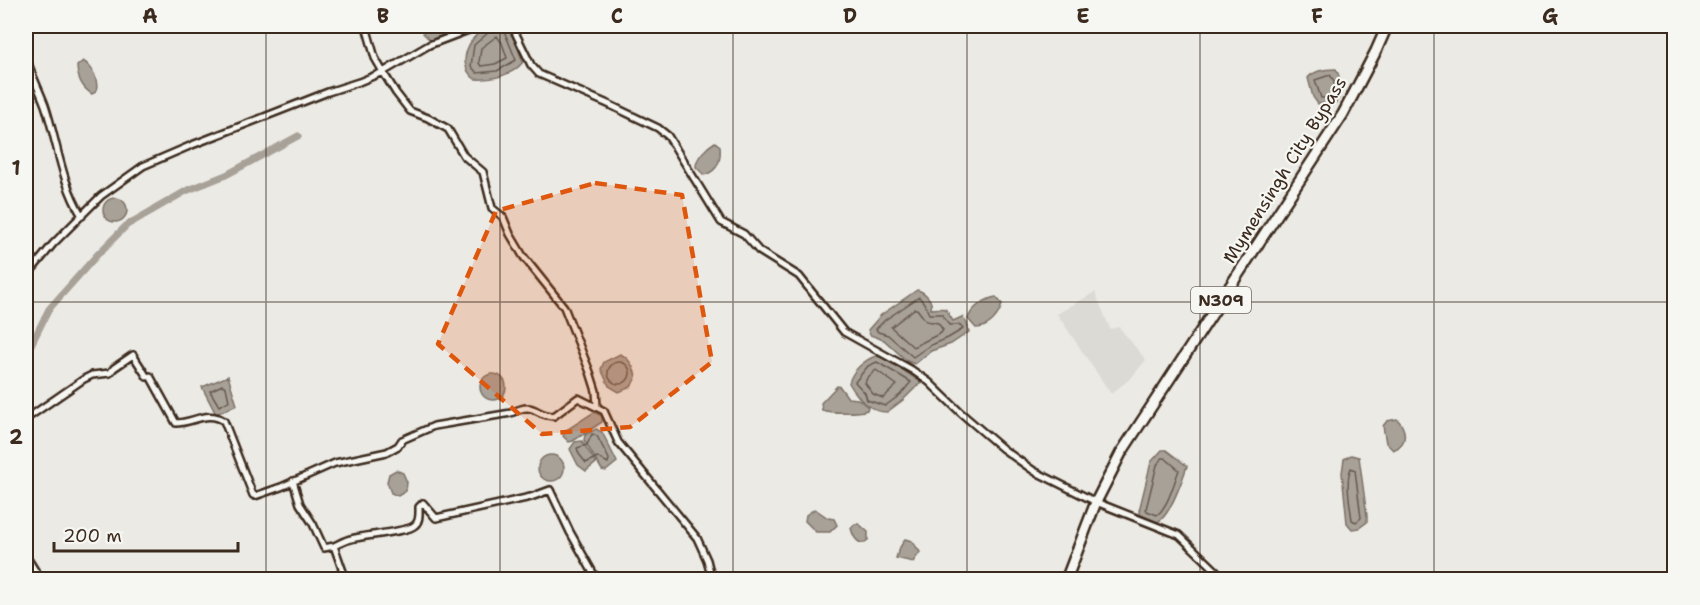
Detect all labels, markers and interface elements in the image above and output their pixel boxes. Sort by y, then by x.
text: A [142,3,158,29]
text: B [377,3,389,29]
text: C [611,3,623,29]
text: D [843,3,857,29]
text: E [1076,3,1090,29]
text: F [1311,3,1323,29]
text: G [1542,3,1558,29]
street label: Mymensingh City Bypass [1218,72,1352,268]
text: 1 [11,155,21,181]
road number: N309 [1191,287,1251,313]
text: 2 [9,424,23,450]
scale bar [54,515,238,553]
text: 200 m [63,524,122,548]

